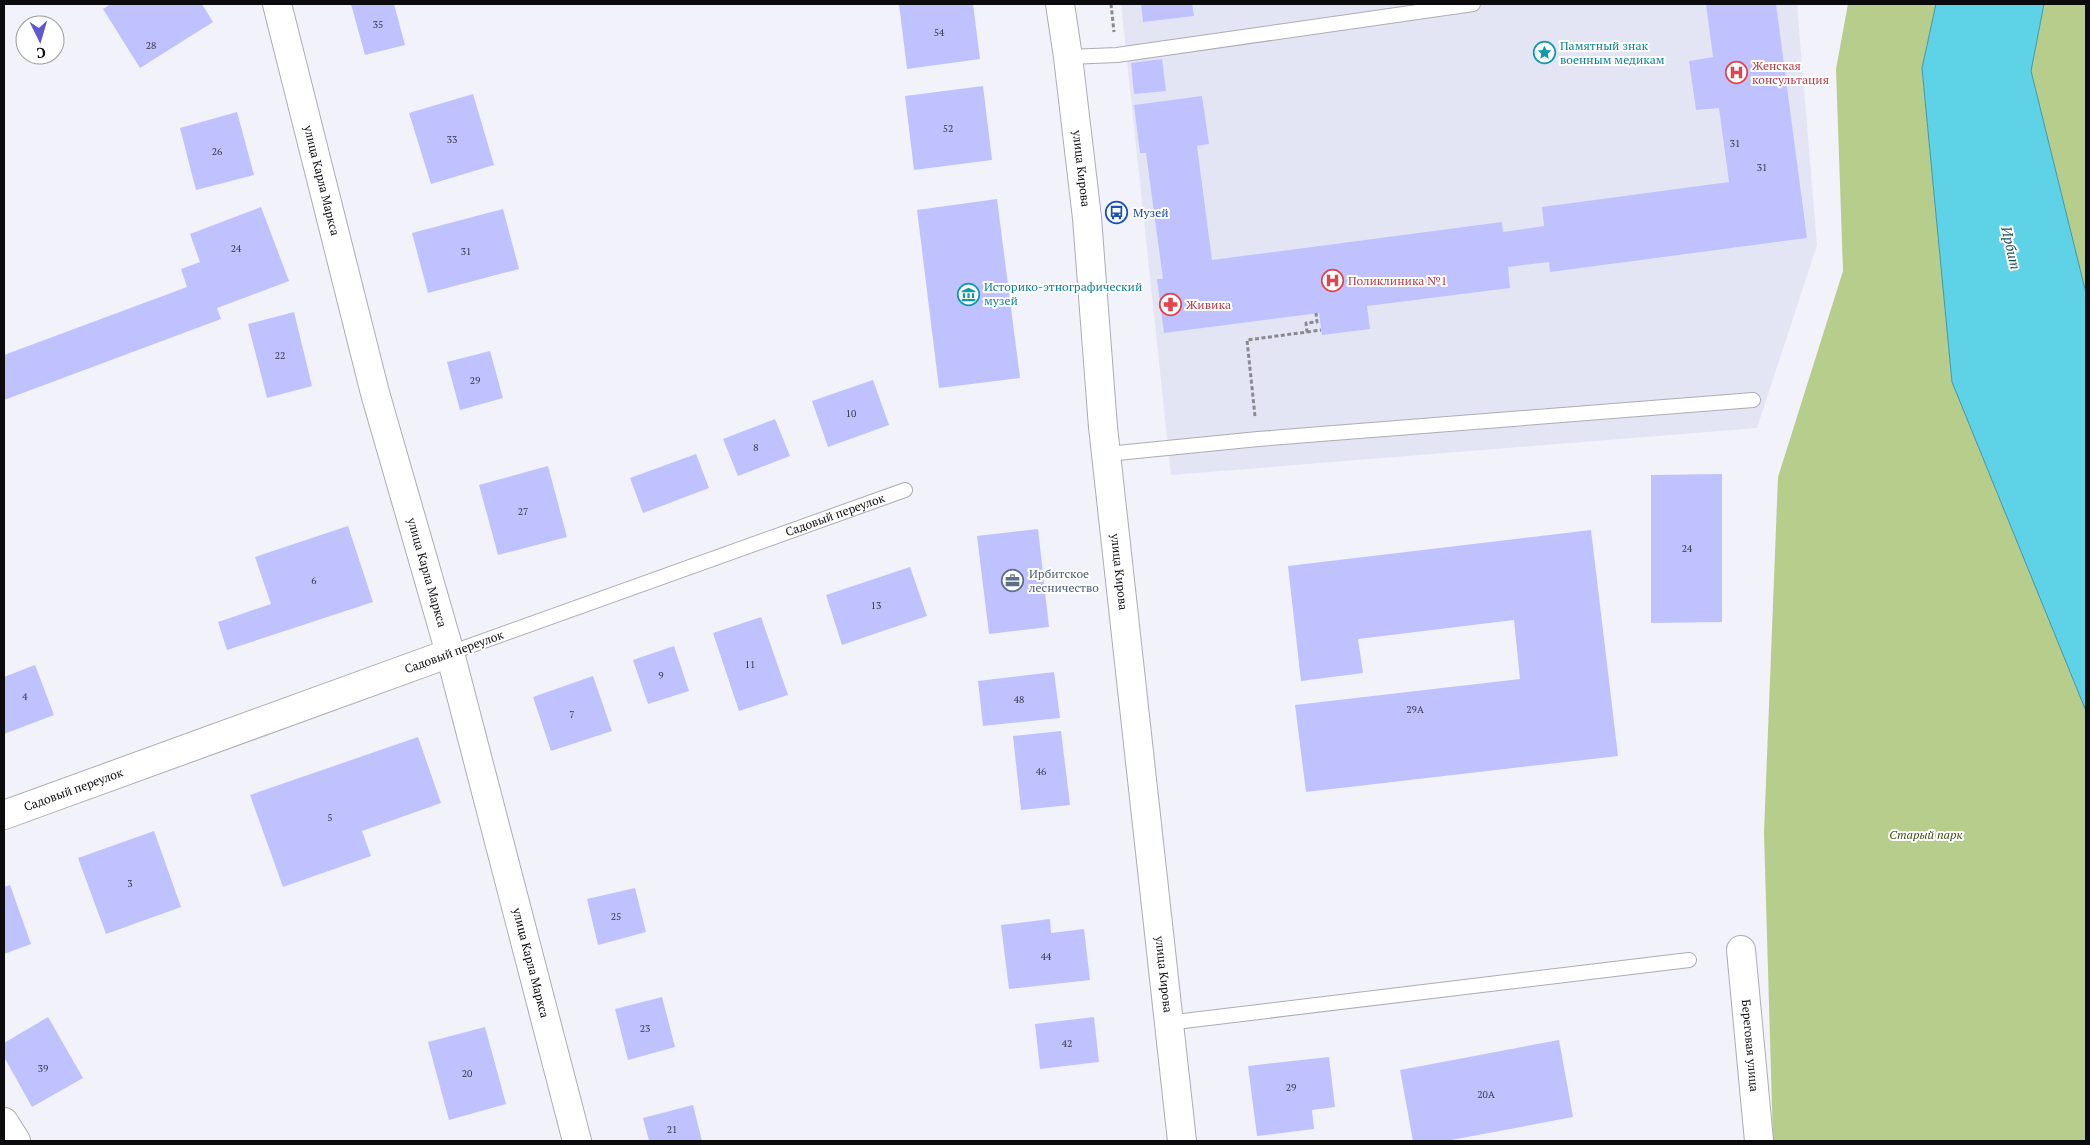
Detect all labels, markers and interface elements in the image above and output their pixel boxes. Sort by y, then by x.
north arrow [15,15,65,65]
house number: 35 [373,18,383,31]
house number: 54 [934,26,945,39]
place label: Памятный знак военным медикам [1560,38,1665,67]
house number: 28 [146,39,156,52]
place icon: Памятный знак военным медикам [1532,41,1556,65]
text: С [36,44,47,63]
place label: Женская консультация [1752,58,1829,87]
hospital icon: Женская консультация [1724,61,1748,85]
house number: 52 [943,122,953,135]
street label: улица Карла Маркса [301,123,343,237]
street label: улица Кирова [1070,128,1094,208]
house number: 33 [447,133,457,146]
house number: 31 [1730,137,1740,150]
house number: 26 [212,145,223,158]
house number: 31 [1757,161,1767,174]
bus stop icon: Музей [1105,201,1129,225]
place label: Музей [1133,205,1169,220]
water label: Ирбит [1997,223,2026,271]
house number: 24 [231,242,242,255]
house number: 31 [461,245,471,258]
hospital icon: Поликлиника №1 [1320,269,1344,293]
place label: Поликлиника №1 [1348,273,1447,288]
place label: Историко-этнографический музей [984,279,1142,308]
museum icon: Историко-этнографический музей [956,282,980,306]
pharmacy icon: Живика [1158,293,1182,317]
place label: Живика [1186,297,1231,312]
house number: 22 [275,349,285,362]
house number: 29 [470,374,480,387]
house number: 10 [846,407,856,420]
house number: 8 [753,441,759,454]
street label: Садовый переулок [783,490,887,539]
house number: 27 [518,505,528,518]
street label: улица Карла Маркса [404,515,450,629]
street label: улица Кирова [1108,532,1131,611]
house number: 24 [1682,542,1693,555]
place label: Ирбитское лесничество [1029,566,1099,595]
office icon: Ирбитское лесничество [1001,569,1025,593]
house number: 6 [311,574,317,587]
house number: 13 [871,599,881,612]
street label: Садовый переулок [402,626,506,676]
house number: 11 [745,658,755,671]
house number: 9 [658,669,664,682]
house number: 4 [22,690,28,703]
house number: 48 [1014,693,1024,706]
house number: 29А [1406,703,1424,716]
house number: 7 [569,708,575,721]
street label: Садовый переулок [22,764,125,814]
house number: 46 [1036,765,1047,778]
house number: 5 [327,811,333,824]
park label: Старый парк [1889,827,1963,842]
house number: 3 [127,877,133,890]
street label: улица Карла Маркса [509,905,553,1019]
house number: 25 [611,910,621,923]
street label: улица Кирова [1152,934,1176,1013]
house number: 44 [1041,950,1052,963]
street label: Береговая улица [1739,999,1762,1092]
house number: 23 [640,1022,650,1035]
house number: 42 [1062,1037,1072,1050]
house number: 39 [38,1062,48,1075]
house number: 20 [462,1067,472,1080]
house number: 29 [1286,1081,1296,1094]
house number: 20А [1477,1088,1495,1101]
house number: 21 [667,1123,677,1136]

